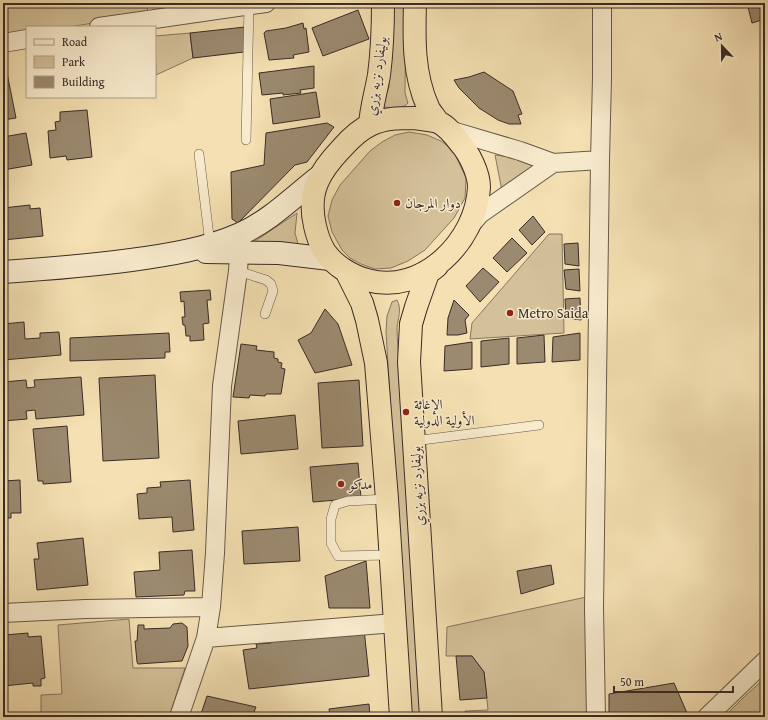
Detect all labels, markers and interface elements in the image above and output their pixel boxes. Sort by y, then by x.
legend [26,26,156,98]
north arrow [702,26,742,66]
text: N [712,28,725,46]
text: Road [62,33,88,50]
street label: بوليفارد نزيه بزري [361,35,394,117]
text: Park [62,53,86,70]
text: Building [62,73,105,90]
place label: دوار المرجان [405,193,461,213]
marker: دوار المرجان [392,198,402,208]
place label: Metro Saida [518,303,589,323]
marker: Metro Saida [505,308,515,318]
place label: الإغاثة الأولية الدولية [414,394,475,430]
marker: الإغاثة الأولية الدولية [401,407,411,417]
street label: بوليفارد نزيه بزري [405,445,431,527]
place label: مدكو [347,474,372,494]
marker: مدكو [336,479,346,489]
scale bar [614,668,733,694]
text: 50 m [620,673,644,690]

